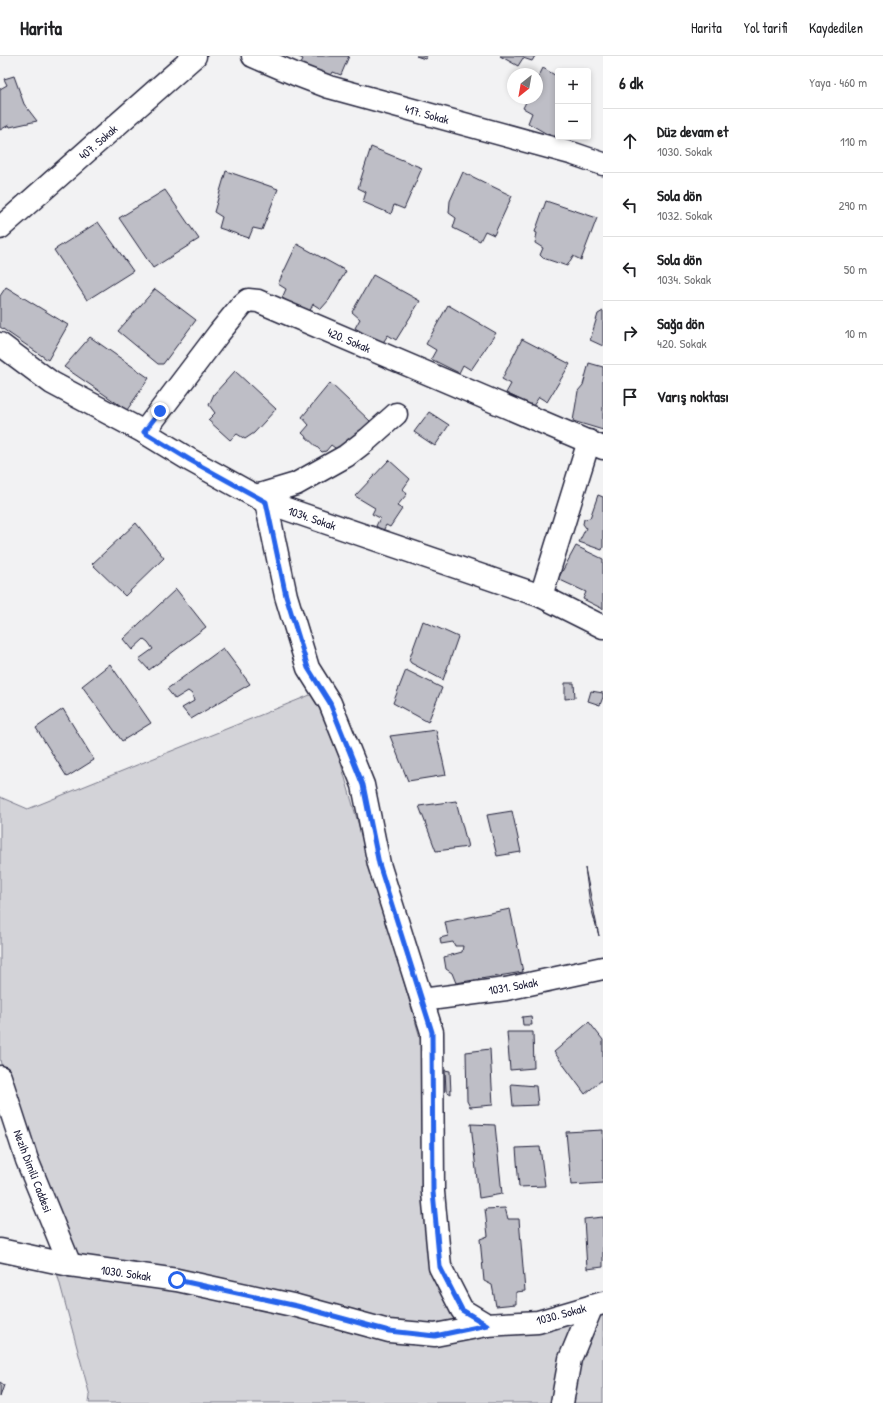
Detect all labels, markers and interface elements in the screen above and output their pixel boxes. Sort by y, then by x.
text: Harita [20,15,62,41]
text: Harita [691,18,722,37]
text: Yol tarifi [744,18,787,37]
text: Kaydedilen [809,18,863,37]
north arrow [507,68,543,104]
map controls [555,68,591,140]
button: + [555,68,591,104]
text: 6 dk [619,71,643,94]
text: Yaya · 460 m [809,73,867,91]
street label: 417. Sokak [403,100,451,128]
button: − [555,104,591,140]
street label: 407. Sokak [75,120,121,164]
text: Düz devam et [657,121,728,142]
icon: ahead [619,130,641,152]
text: 110 m [840,132,867,150]
text: 1030. Sokak [657,142,712,160]
text: Sola dön [657,185,702,206]
icon: left [619,194,641,216]
text: 290 m [838,196,867,214]
text: 1032. Sokak [657,206,712,224]
text: Sola dön [657,249,702,270]
icon: left [619,258,641,280]
text: 50 m [844,260,867,278]
text: 1034. Sokak [657,270,711,288]
text: Sağa dön [657,313,704,334]
icon: right [619,322,641,344]
street label: 420. Sokak [325,323,373,357]
text: 10 m [845,324,867,342]
text: 420. Sokak [657,334,707,352]
icon: arrive [619,386,641,408]
text: Varış noktası [657,386,729,407]
route end [151,402,169,420]
street label: 1034. Sokak [286,502,338,534]
street label: 1031. Sokak [487,973,539,999]
street label: Nezih Dimili Caddesi [9,1127,57,1215]
street label: 1030. Sokak [100,1261,152,1285]
route start [168,1271,186,1289]
street label: 1030. Sokak [534,1299,588,1329]

